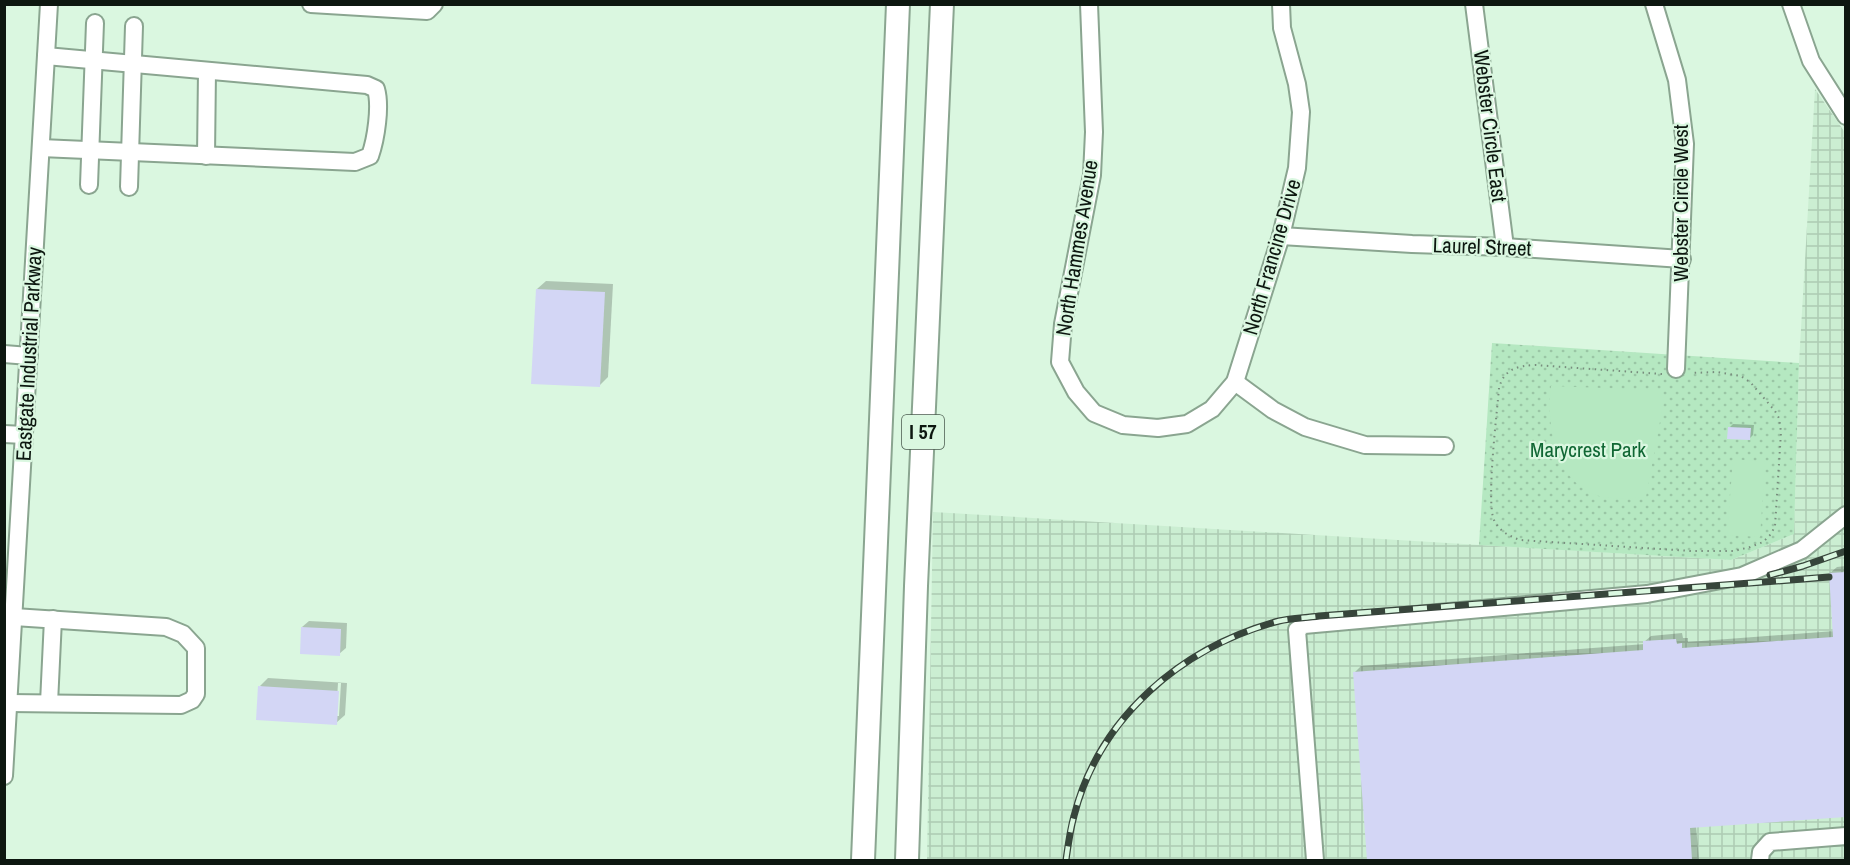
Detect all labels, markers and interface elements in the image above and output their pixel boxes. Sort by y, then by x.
street label: Webster Circle East [1467,48,1514,204]
street label: Webster Circle West [1666,124,1695,282]
street label: North Hammes Avenue [1048,158,1105,338]
street label: North Francine Drive [1235,176,1308,338]
street label: Laurel Street [1432,230,1532,263]
street label: Eastgate Industrial Parkway [8,246,49,462]
road number: I 57 [902,415,944,449]
park label: Marycrest Park [1530,435,1646,464]

